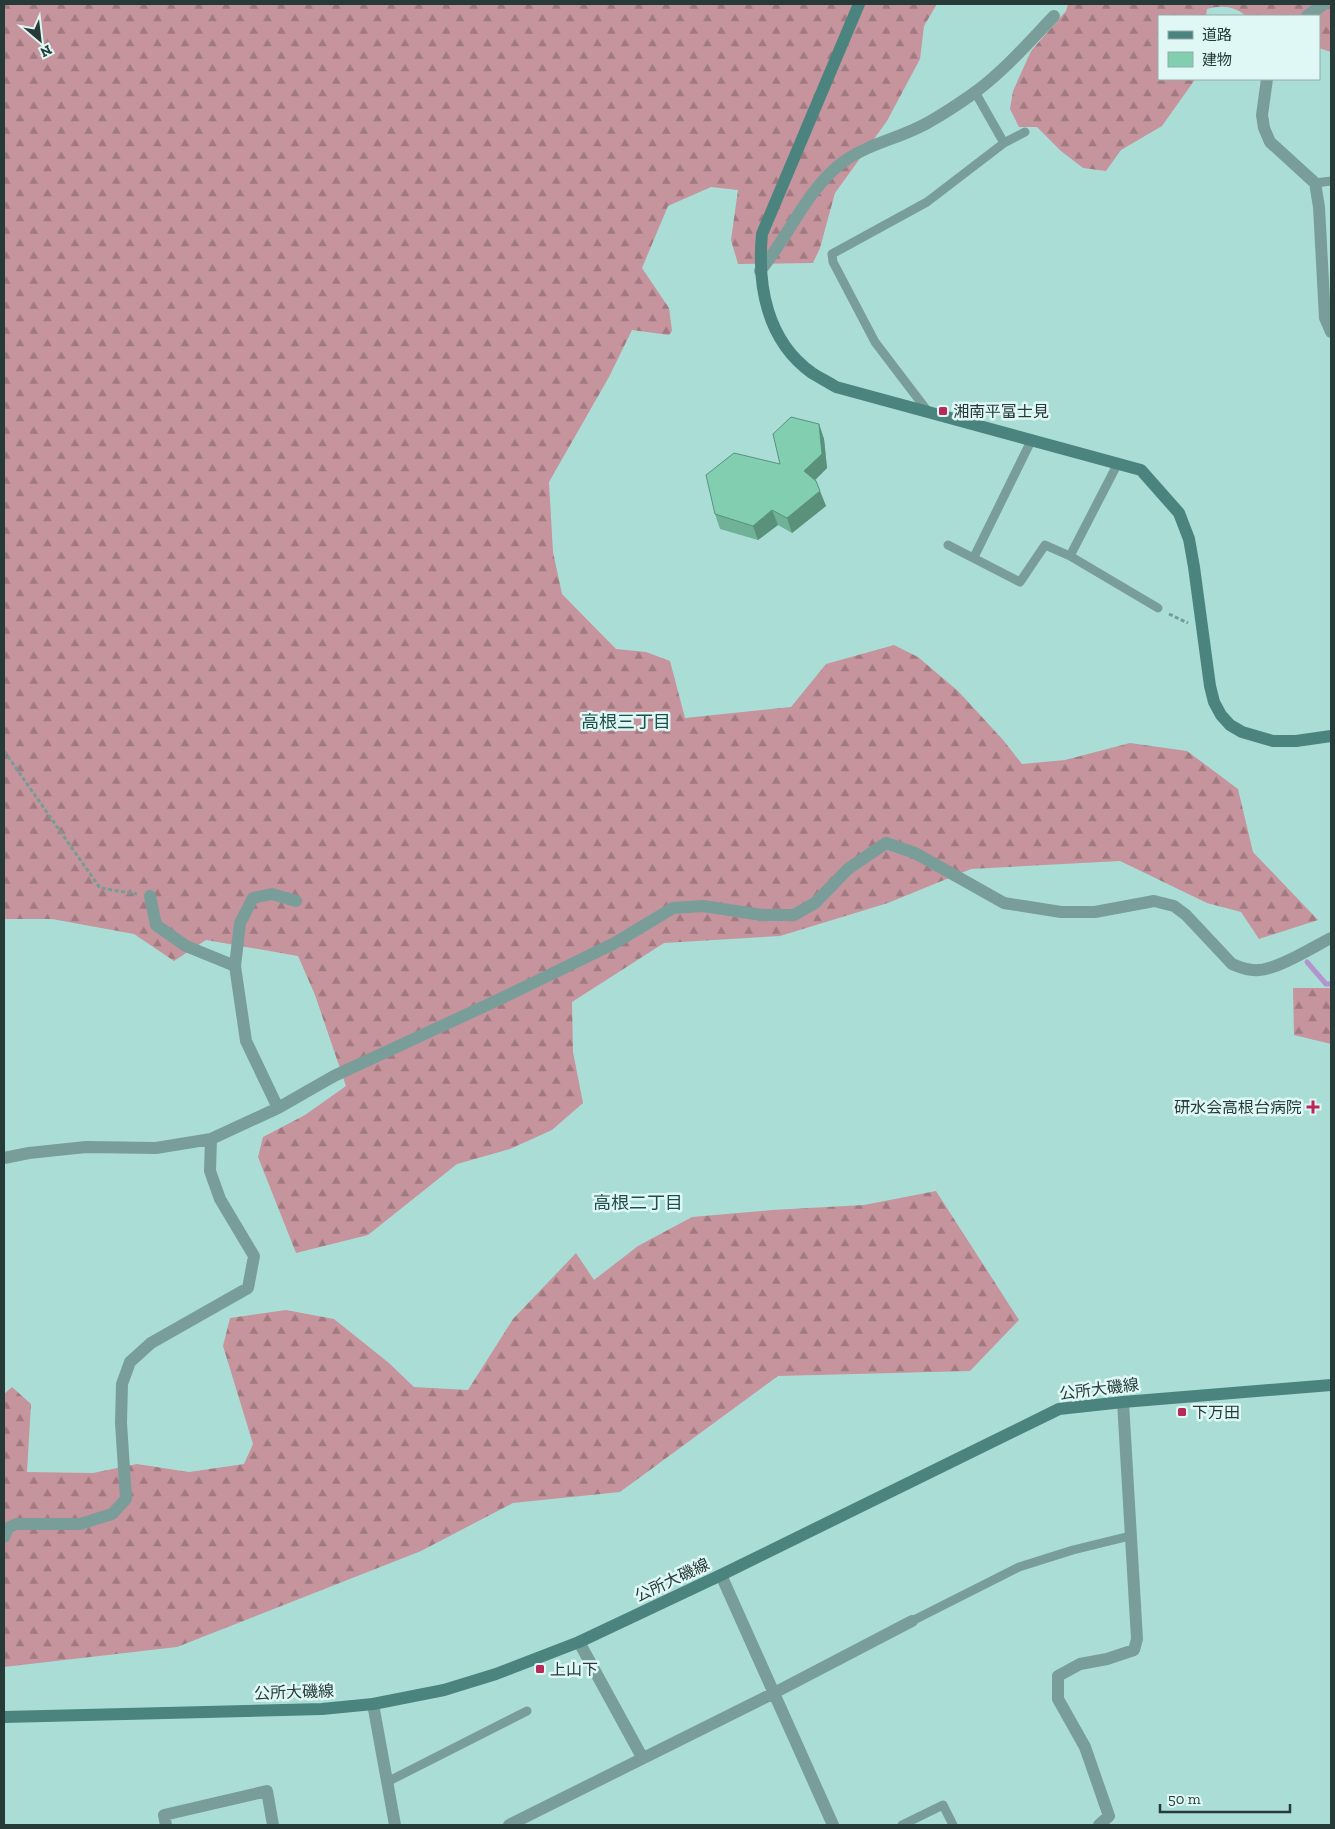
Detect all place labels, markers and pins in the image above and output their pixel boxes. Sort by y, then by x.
place label: 湘南平富士見 [953,402,1049,421]
marker: 湘南平富士見 [937,405,949,417]
place label: 研水会高根台病院 [1174,1098,1302,1117]
marker: 研水会高根台病院 [1306,1100,1320,1114]
place label: 下万田 [1192,1403,1240,1422]
marker: 下万田 [1176,1406,1188,1418]
place label: 上山下 [550,1660,598,1679]
marker: 上山下 [534,1663,546,1675]

